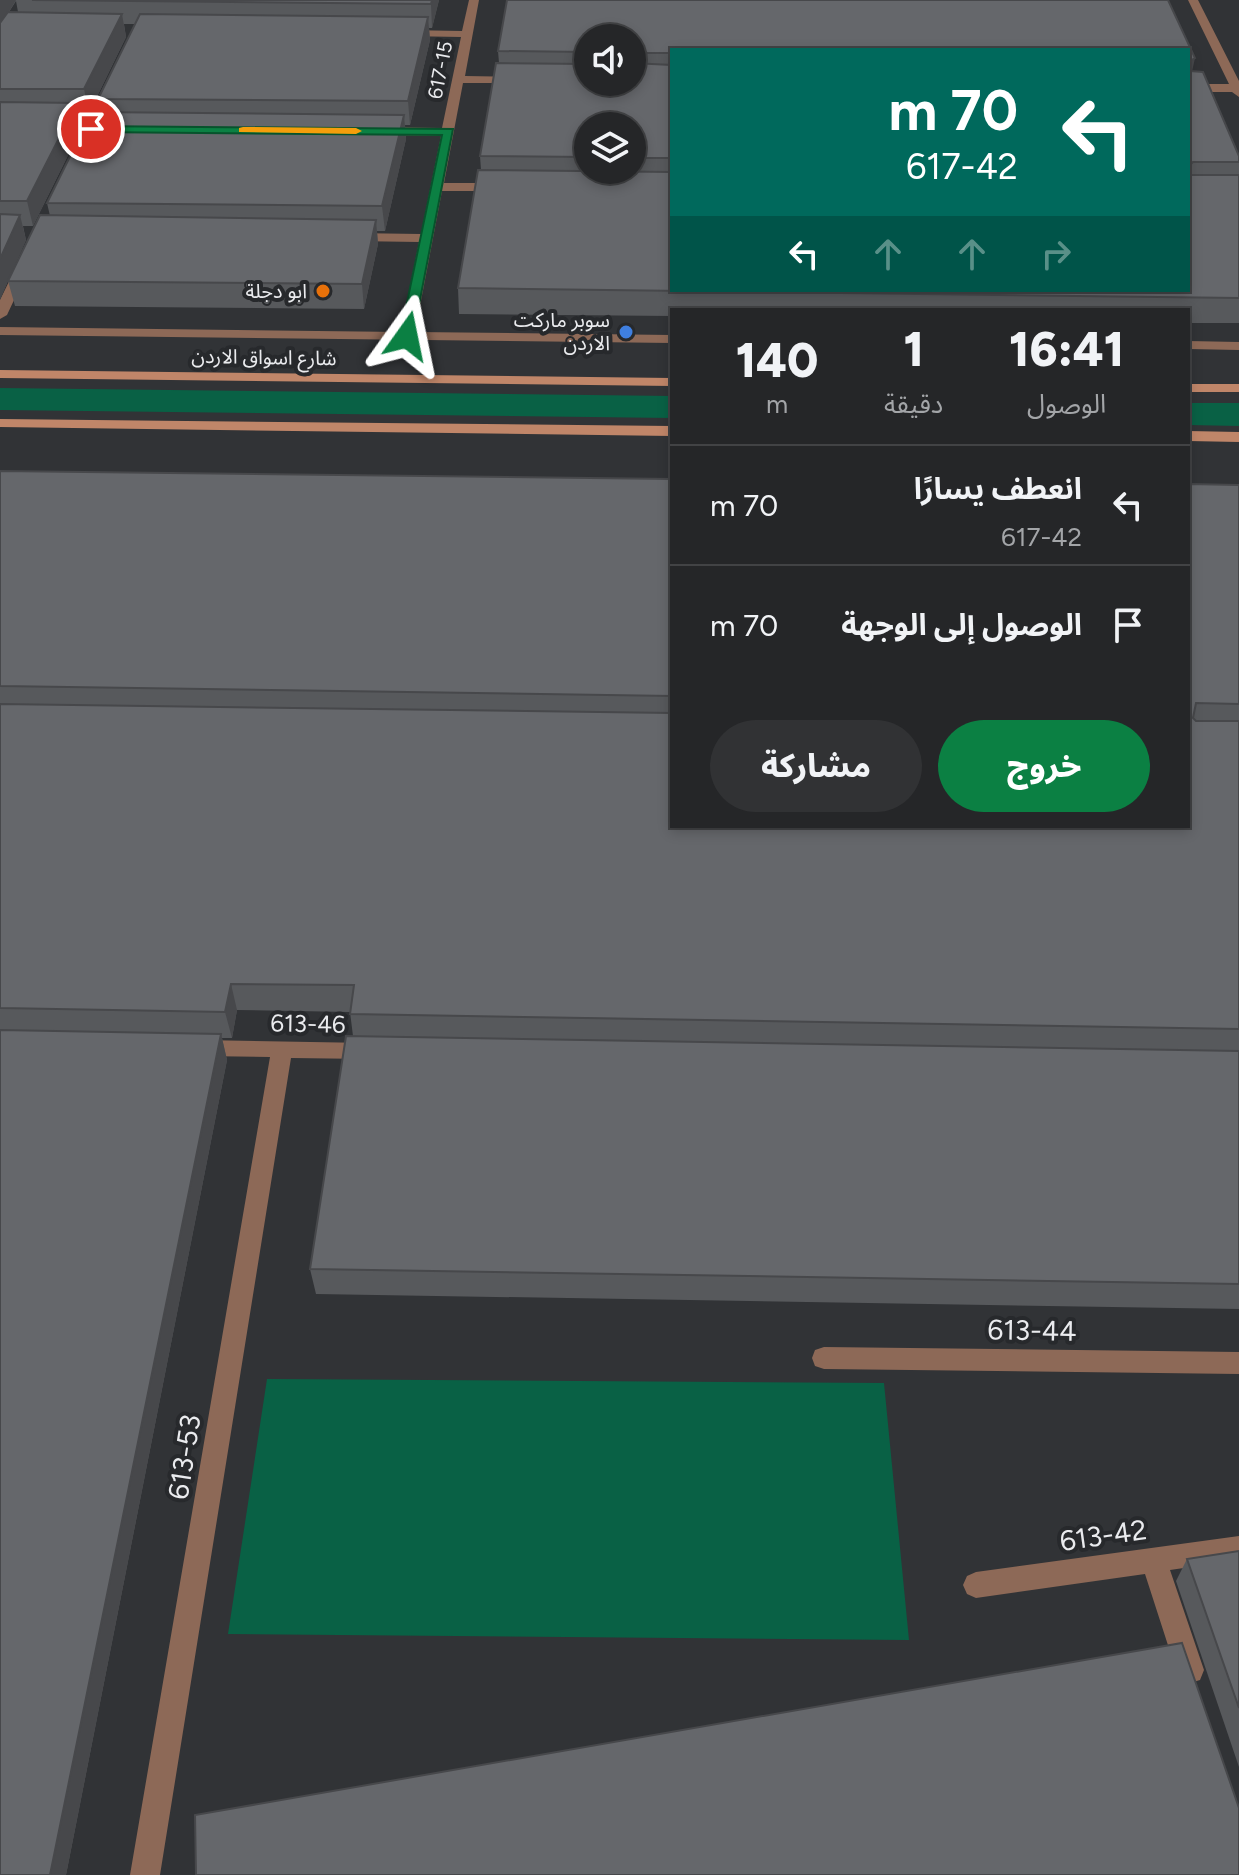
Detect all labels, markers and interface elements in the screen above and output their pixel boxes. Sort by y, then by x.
map controls [574,24,646,184]
button: sound [574,24,646,96]
street label: 617-15 [423,39,457,101]
text: 70 m [888,77,1018,144]
icon: left [1046,80,1150,184]
pin [57,95,125,163]
icon: arrive [69,107,113,151]
button: layers [574,112,646,184]
text: 617-42 [906,145,1018,188]
icon: left [782,232,826,276]
icon: ahead [866,232,910,276]
icon: ahead [950,232,994,276]
icon: right [1034,232,1078,276]
place label: ابو دجلة [245,279,307,303]
marker: ابو دجلة [314,282,332,300]
position arrow [365,294,449,378]
place label: سوبر ماركت الاردن [514,308,610,355]
text: 1 [903,320,924,378]
text: 16:41 [1009,320,1124,378]
marker: سوبر ماركت الاردن [617,323,635,341]
text: 140 [736,331,818,389]
street label: شارع اسواق الاردن [191,344,337,373]
text: m [766,388,788,420]
text: دقيقة [884,388,943,420]
text: الوصول [1027,388,1106,420]
text: انعطف يسارًا [914,470,1082,507]
icon: left [1106,483,1150,527]
text: 70 m [710,487,778,524]
text: 617-42 [1001,521,1082,553]
icon: arrive [1106,603,1150,647]
text: الوصول إلى الوجهة [841,606,1082,643]
text: 70 m [710,607,778,644]
button: مشاركة [710,720,922,812]
button: خروج [938,720,1150,812]
street label: 613-46 [270,1008,346,1039]
street label: 613-44 [987,1312,1077,1348]
street label: 613-53 [161,1412,207,1502]
street label: 613-42 [1057,1512,1149,1558]

